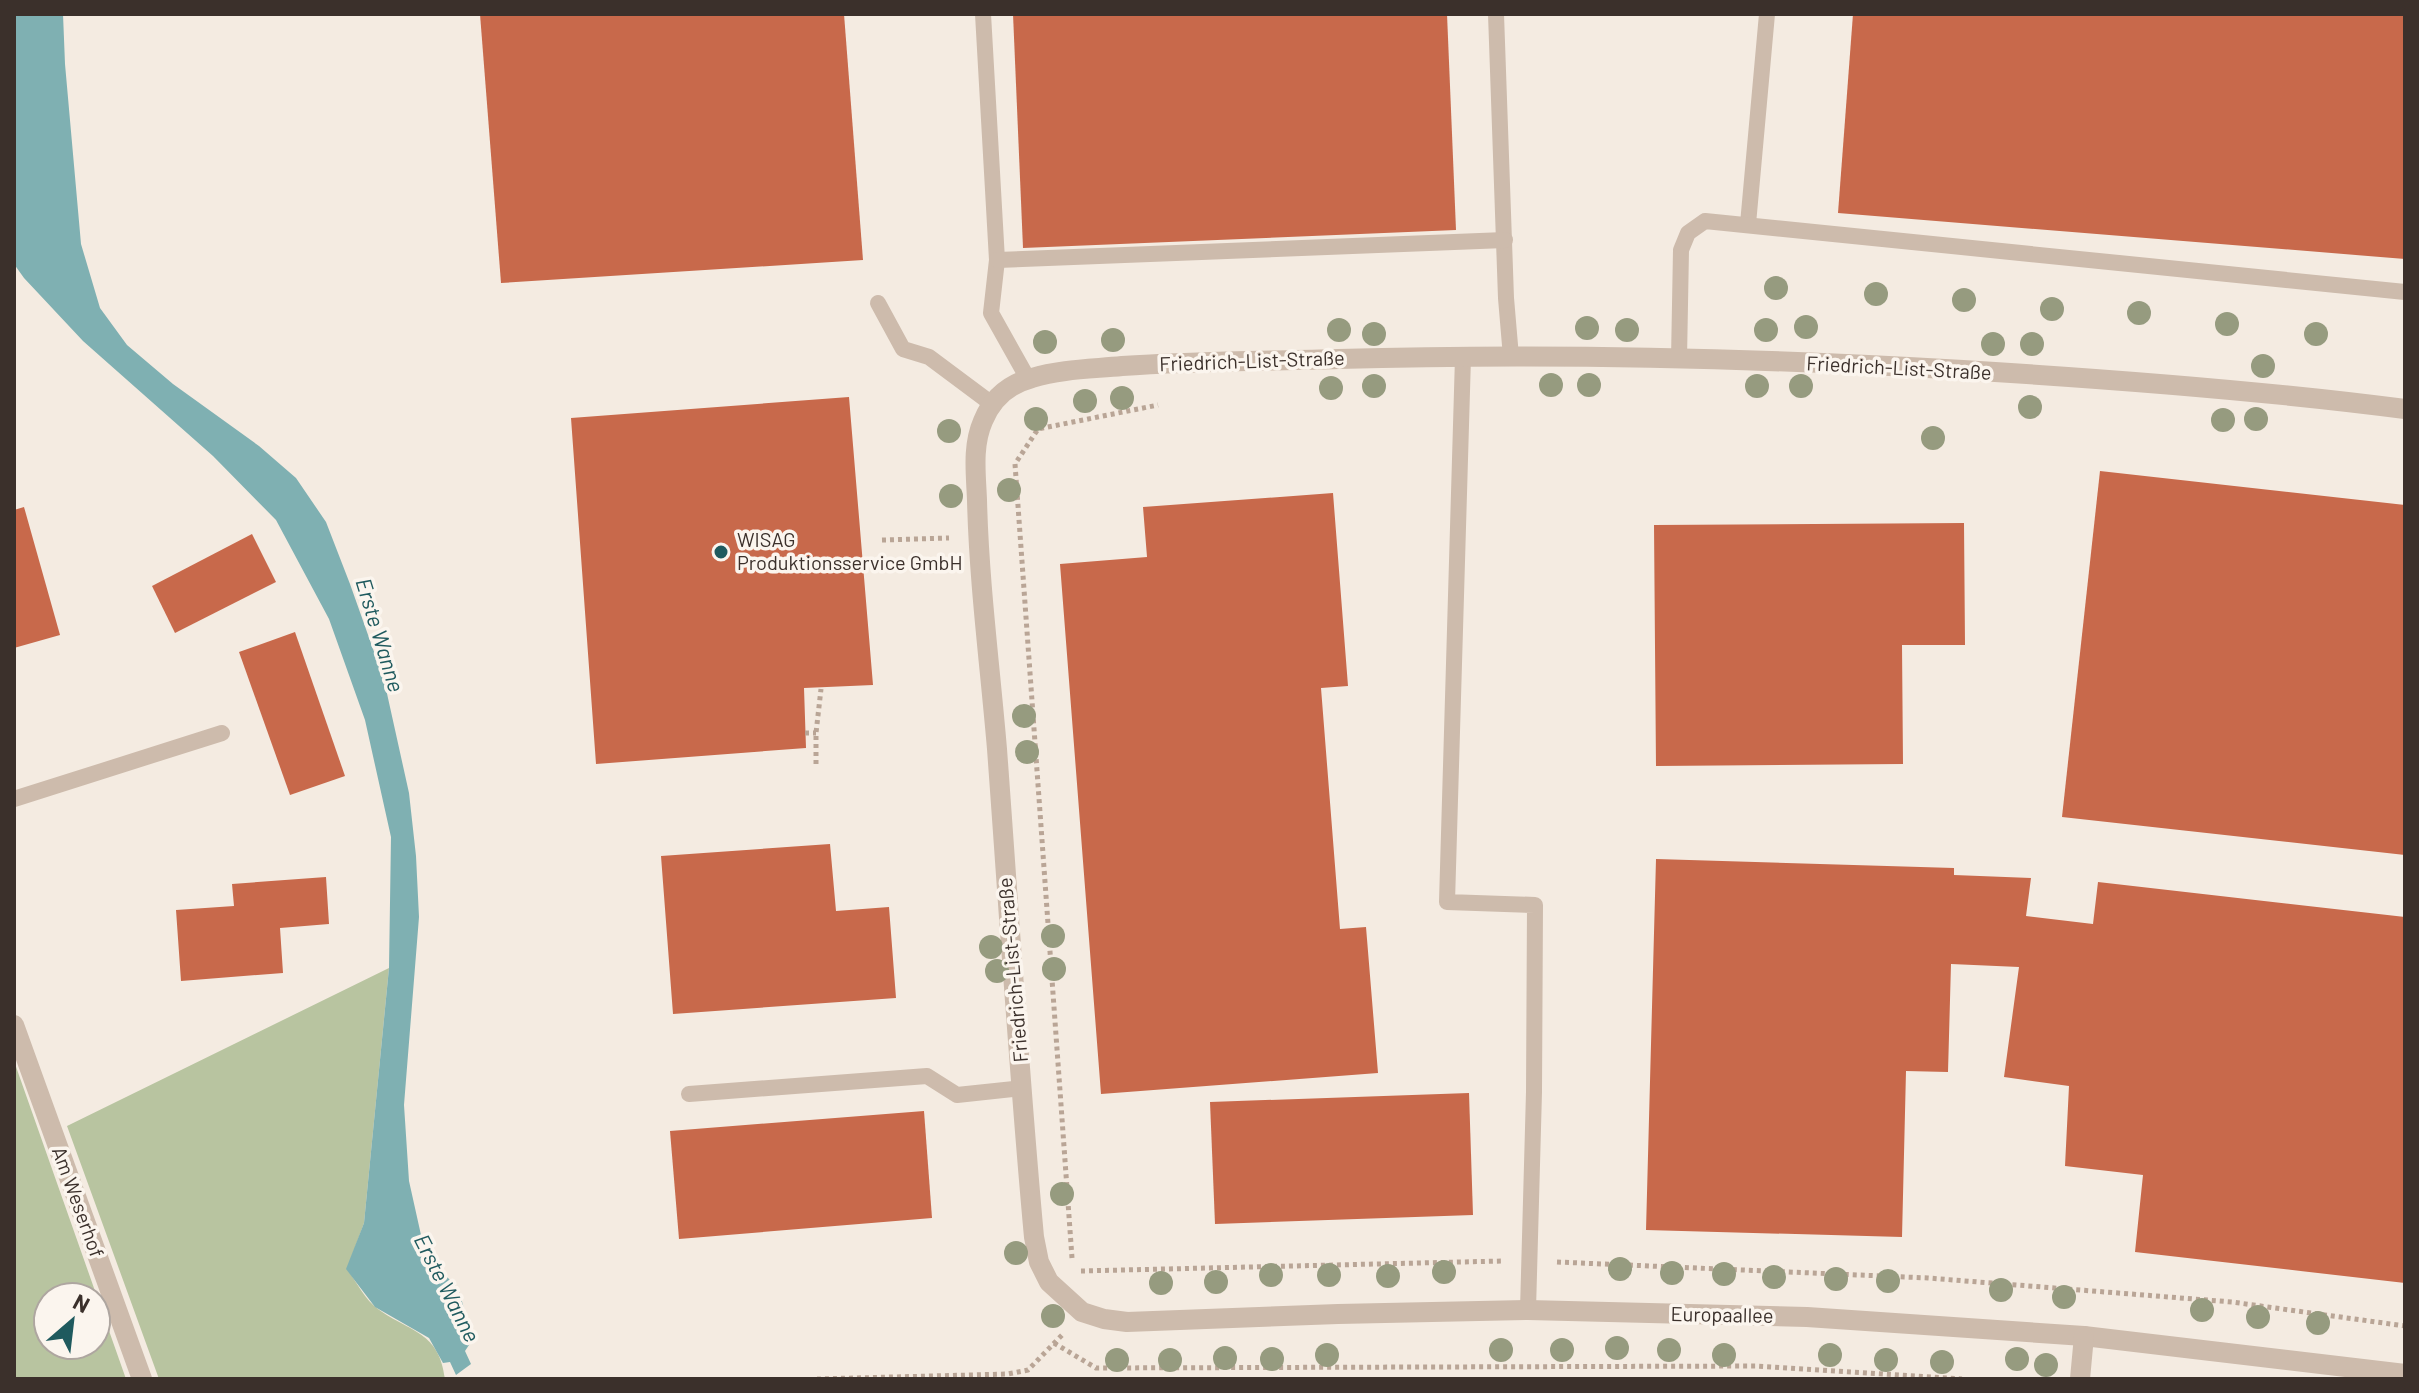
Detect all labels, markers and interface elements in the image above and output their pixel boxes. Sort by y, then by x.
street label: Friedrich-List-Straße [1159,345,1345,375]
street label: Friedrich-List-Straße [1806,350,1992,384]
place label: WISAG Produktionsservice GmbH [737,527,962,574]
marker: WISAG Produktionsservice GmbH [712,543,730,561]
water label: Erste Wanne [351,575,411,695]
street label: Friedrich-List-Straße [992,877,1032,1064]
street label: Am Weserhof [48,1143,110,1260]
water label: Erste Wanne [410,1229,486,1346]
north arrow [32,1281,112,1361]
text: N [69,1288,94,1317]
street label: Europaallee [1670,1301,1774,1327]

